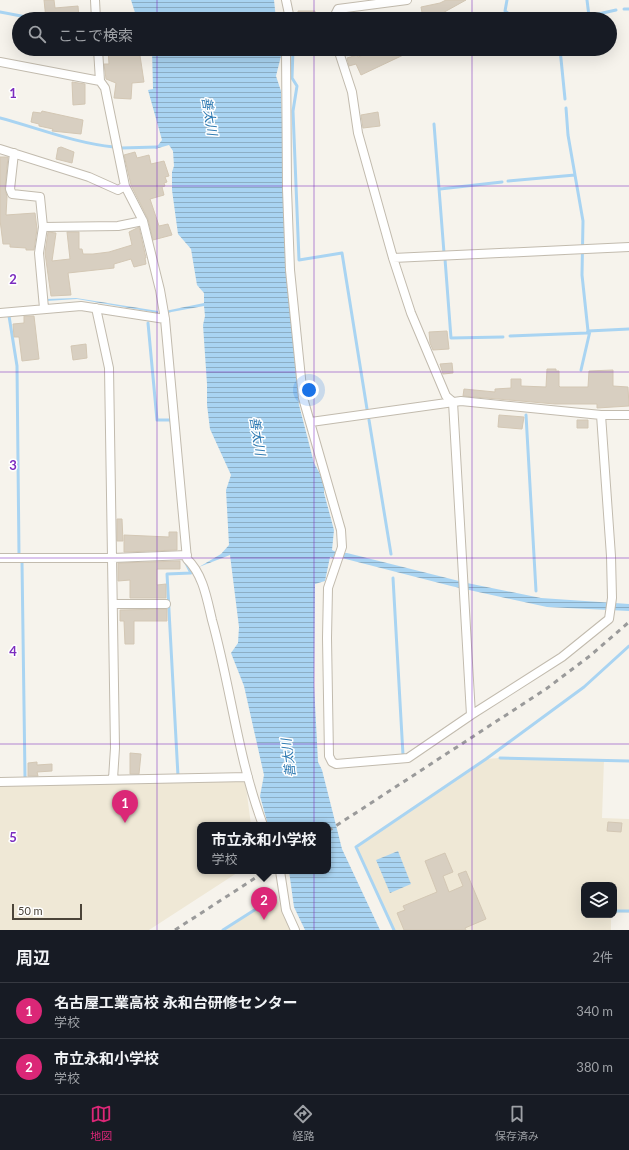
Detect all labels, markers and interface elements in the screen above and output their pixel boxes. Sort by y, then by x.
search box [12,12,617,56]
icon: search [26,23,48,45]
text: ここで検索 [58,26,133,44]
text: 1 [9,85,17,101]
water label: 善太川 [199,95,221,138]
text: 2 [9,271,17,287]
your location [299,380,319,400]
water label: 善太川 [247,415,269,458]
text: 3 [9,457,17,473]
text: 4 [9,643,17,659]
water label: 善太川 [277,736,298,778]
pin: 1 [112,790,138,823]
popup [197,822,331,874]
text: 5 [9,829,17,845]
text: 市立永和小学校 [211,830,317,848]
text: 学校 [211,851,238,867]
map controls [581,882,617,918]
button: layers [581,882,617,918]
pin: 2 [251,887,277,920]
scale bar [12,902,82,921]
text: 50 m [18,904,43,917]
text: 周辺 [16,947,50,968]
text: 2件 [592,949,613,965]
text: 名古屋工業高校 永和台研修センター [54,993,298,1011]
text: 1 [25,1003,33,1019]
text: 340 m [576,1003,613,1019]
text: 学校 [54,1014,80,1030]
text: 市立永和小学校 [54,1049,159,1067]
text: 2 [25,1059,33,1075]
text: 380 m [576,1059,613,1075]
text: 学校 [54,1070,80,1086]
tab: 地図 [90,1103,112,1143]
tab: 経路 [292,1103,314,1143]
tab: 保存済み [495,1103,539,1143]

